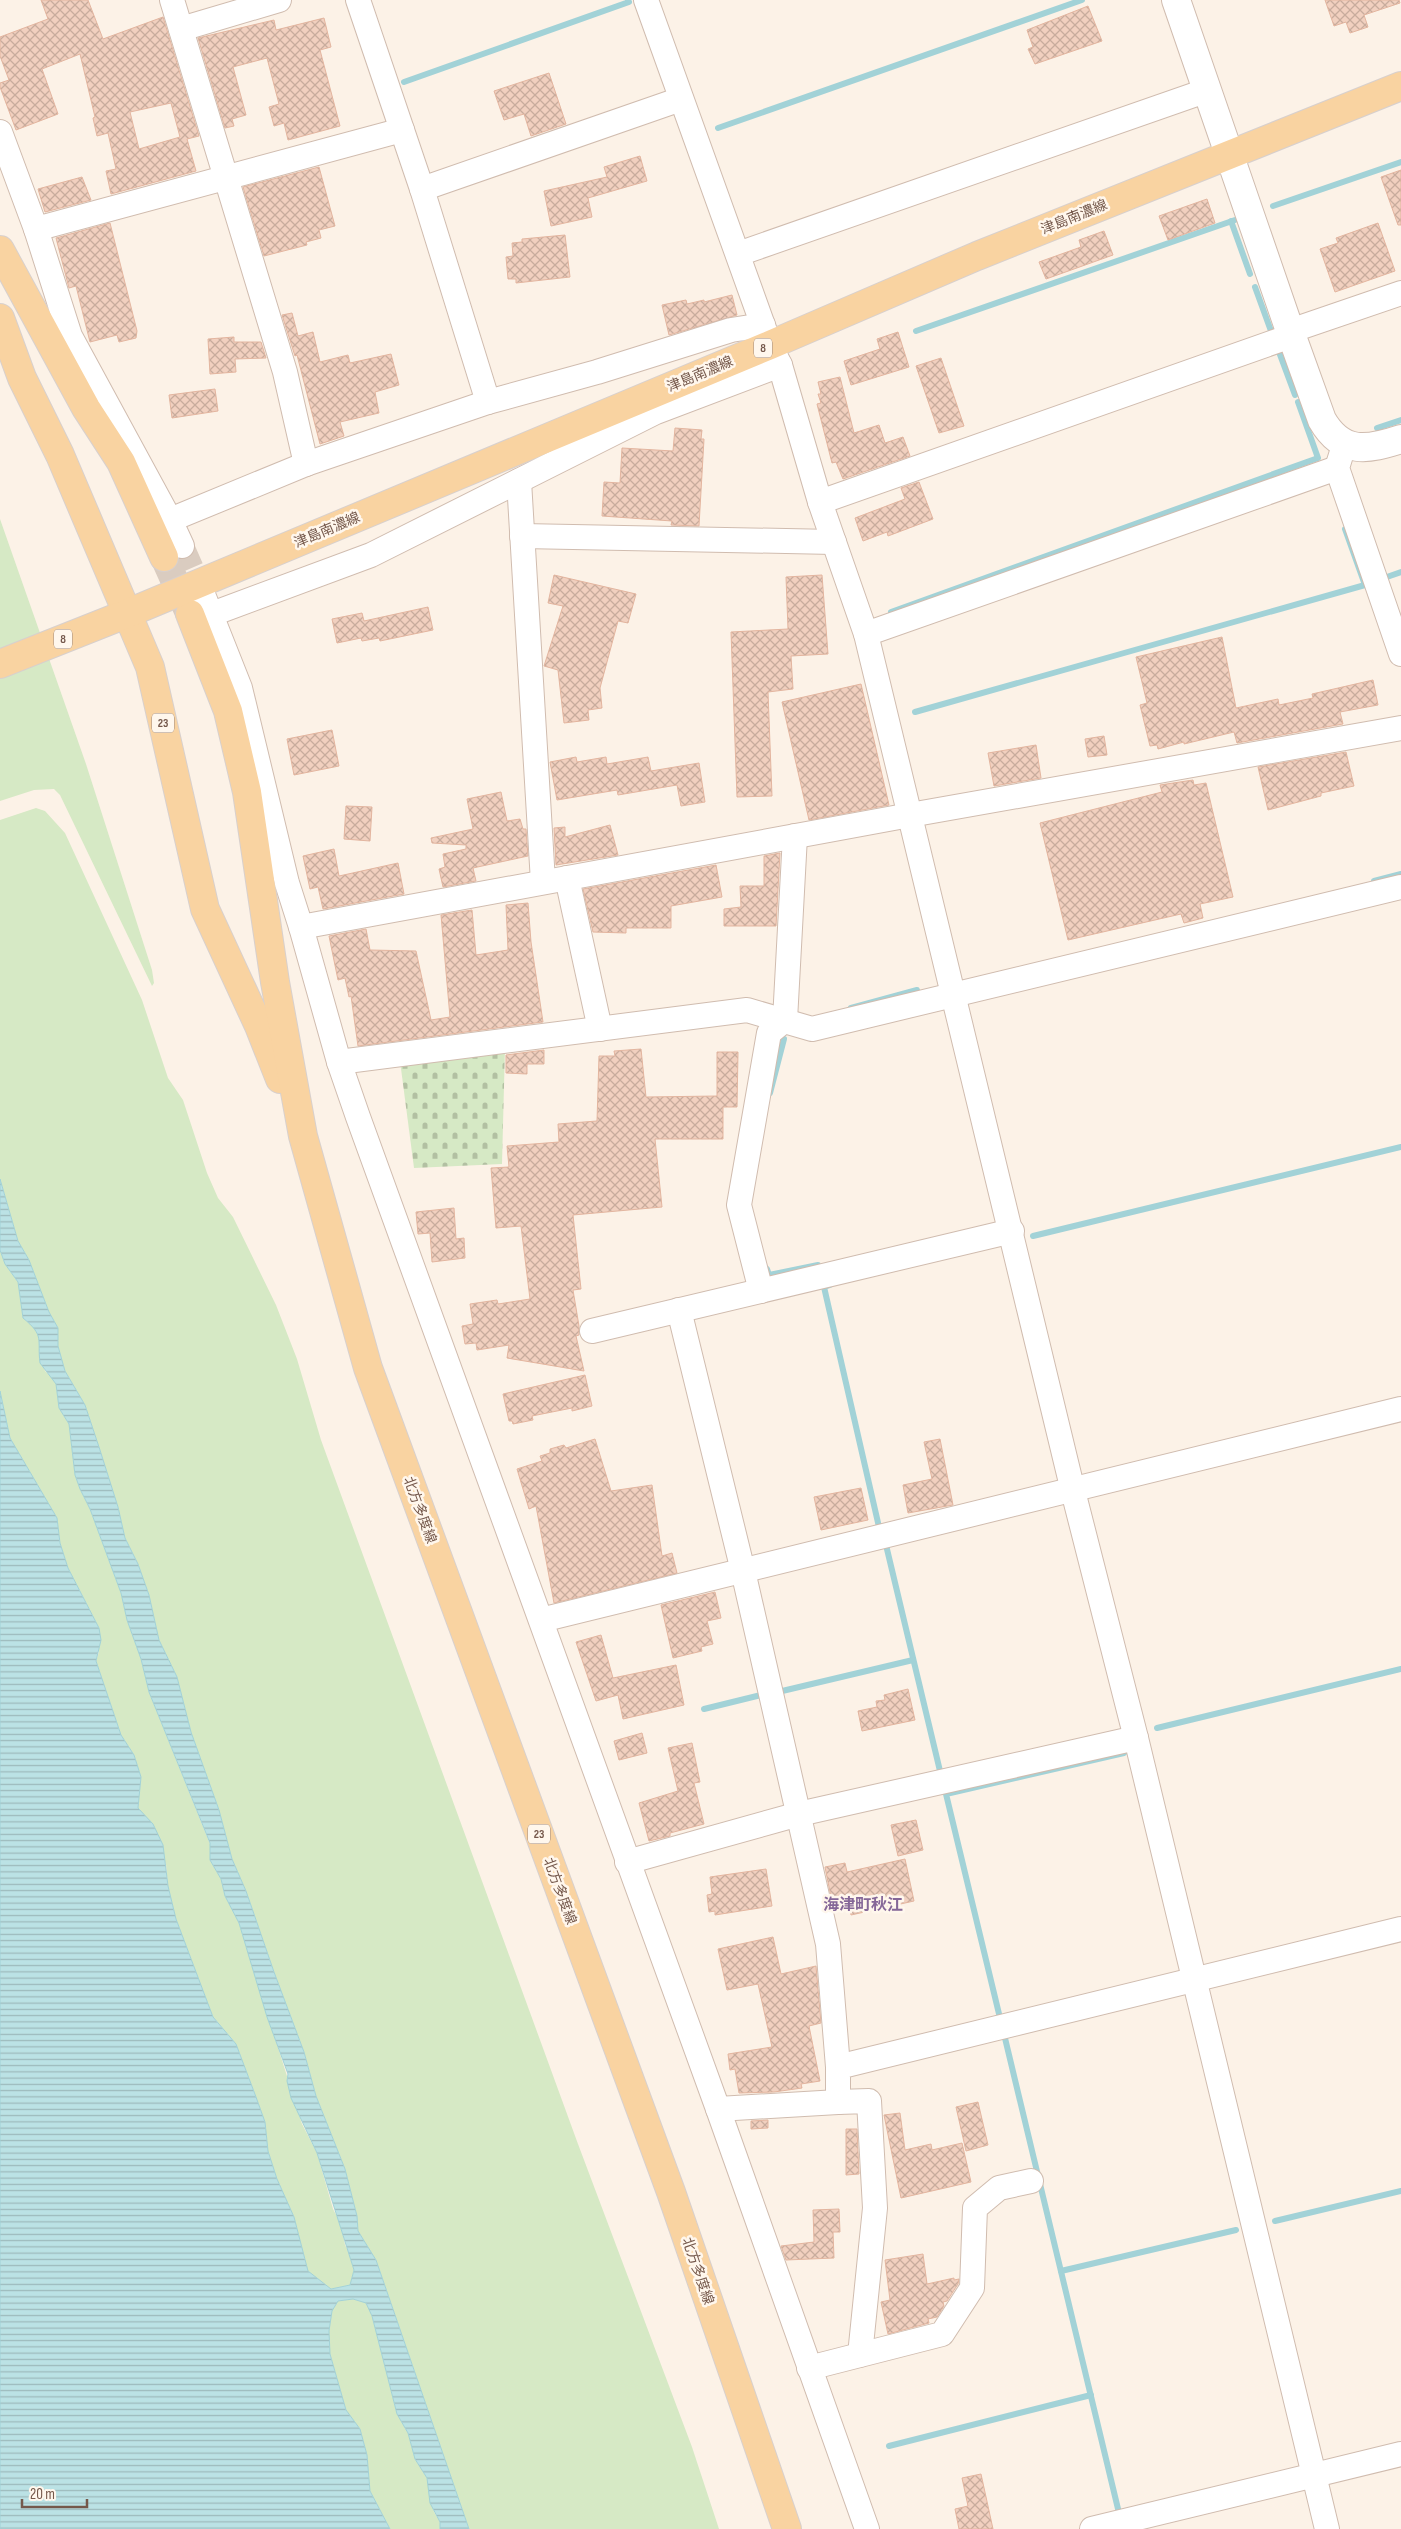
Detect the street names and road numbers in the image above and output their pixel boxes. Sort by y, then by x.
street label: 津島南濃線 [1038,196,1110,238]
road number: 8 [754,338,772,358]
street label: 津島南濃線 [664,353,736,395]
street label: 津島南濃線 [291,509,363,551]
road number: 8 [54,630,72,648]
road number: 23 [152,714,174,732]
street label: 北方多度線 [400,1474,440,1546]
road number: 23 [528,1825,550,1844]
street label: 北方多度線 [540,1855,580,1927]
street label: 北方多度線 [679,2235,717,2307]

